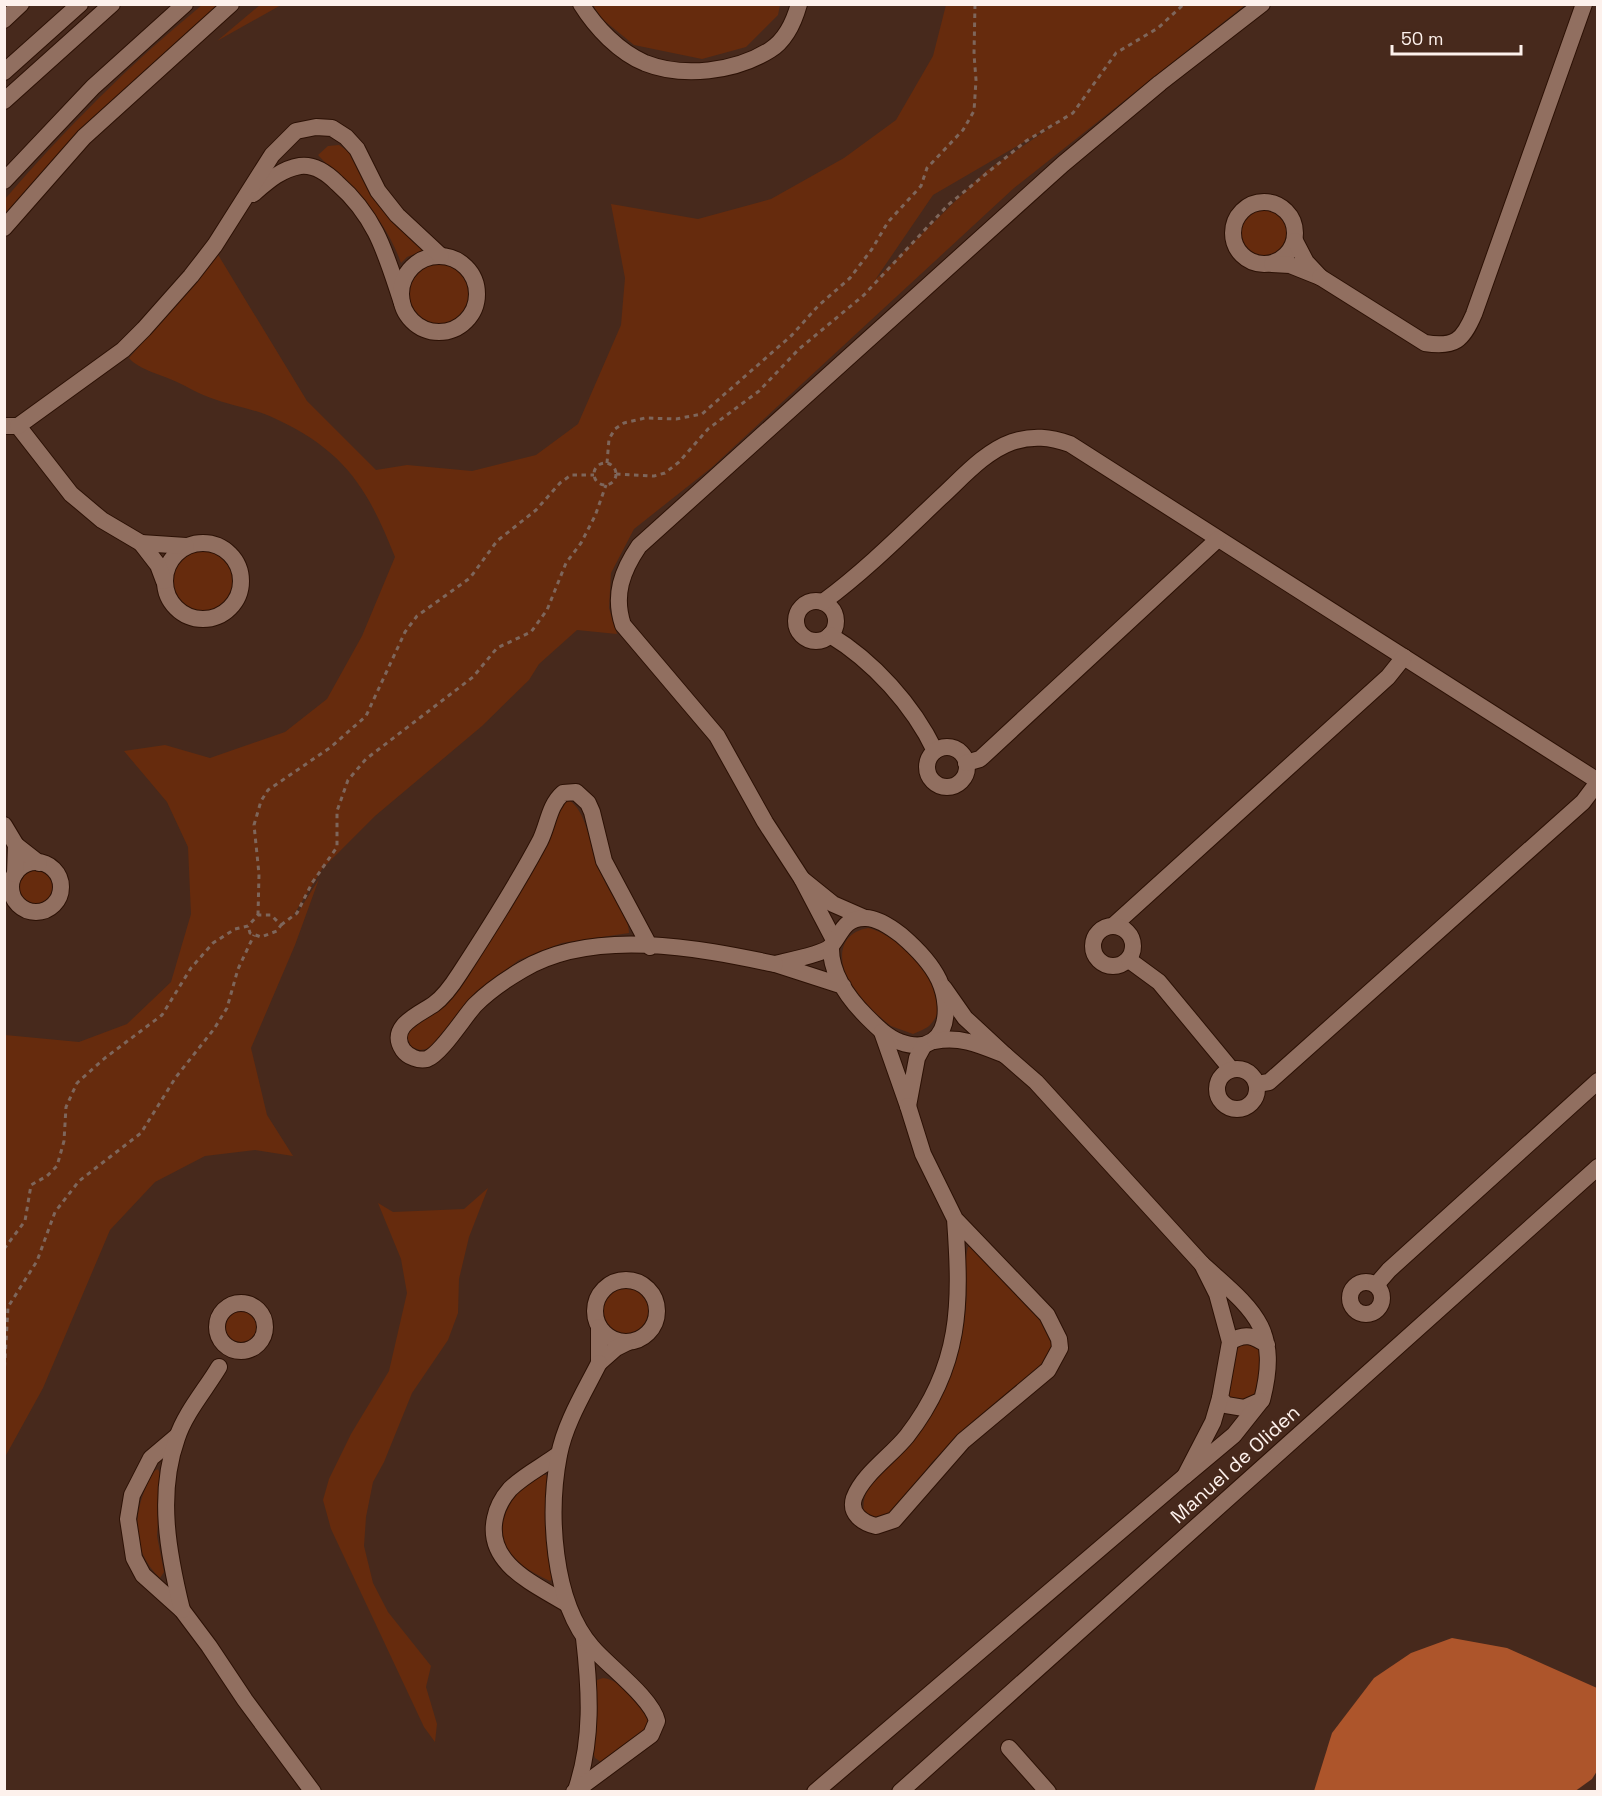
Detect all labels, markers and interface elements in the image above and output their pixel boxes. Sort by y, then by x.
scale bar [1392,18,1521,56]
text: 50 m [1401,27,1443,50]
street label: Manuel de Oliden [1165,1399,1305,1529]

